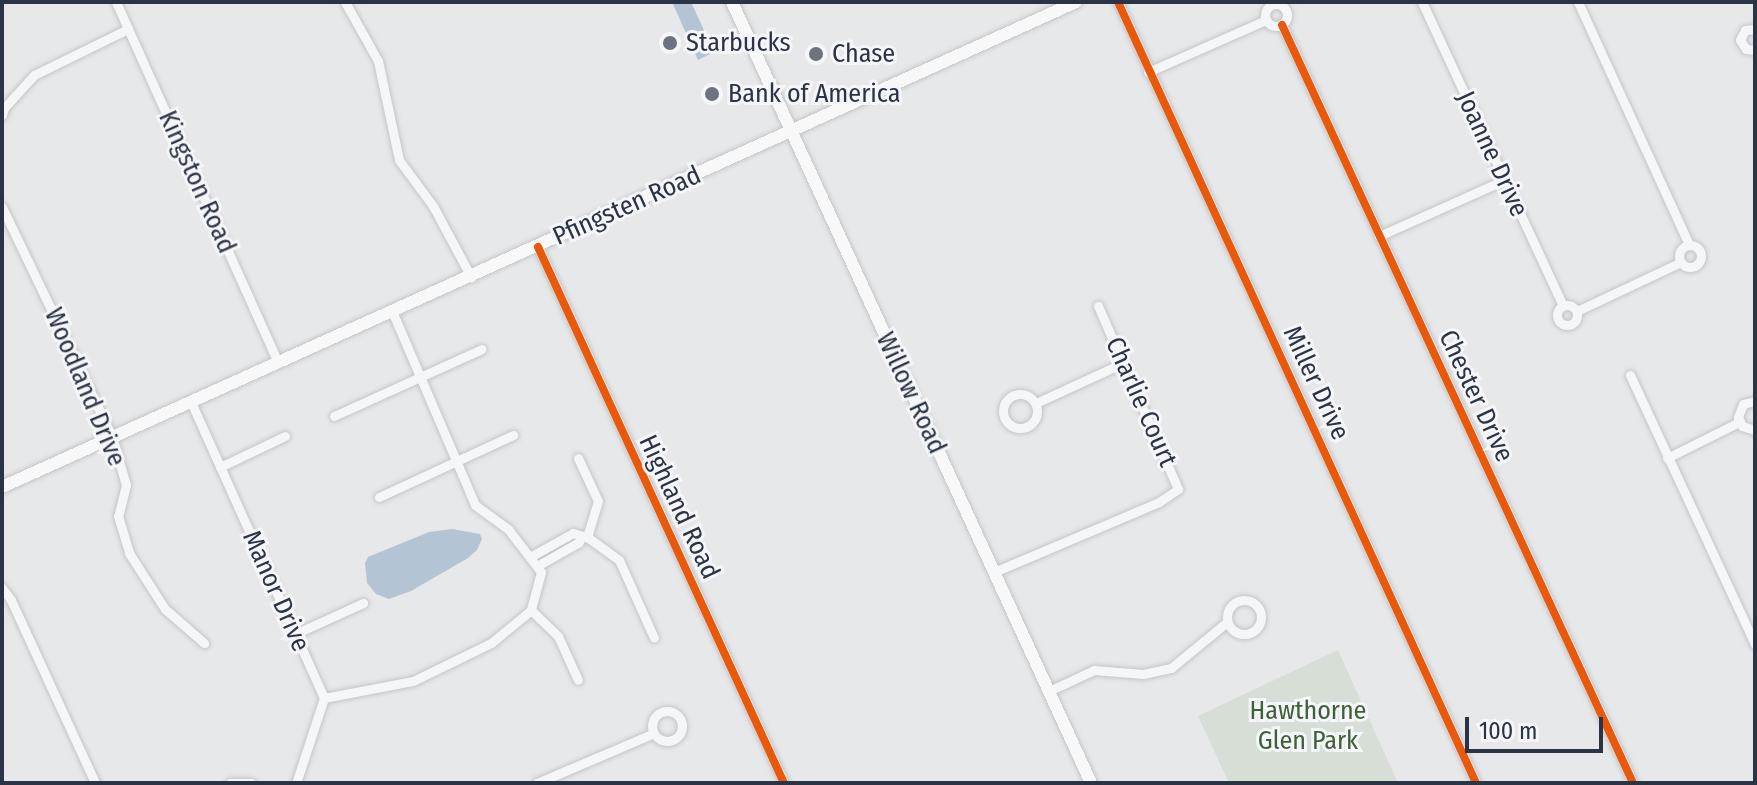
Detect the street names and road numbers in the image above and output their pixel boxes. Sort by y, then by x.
street label: Joanne Drive [1449,86,1535,222]
street label: Kingston Road [152,106,242,258]
street label: Pfingsten Road [548,159,706,253]
street label: Woodland Drive [38,303,132,471]
street label: Miller Drive [1276,321,1356,445]
street label: Chester Drive [1432,325,1520,467]
street label: Willow Road [869,327,953,459]
street label: Charlie Court [1099,332,1183,472]
street label: Highland Road [632,430,726,584]
street label: Manor Drive [236,526,316,656]

